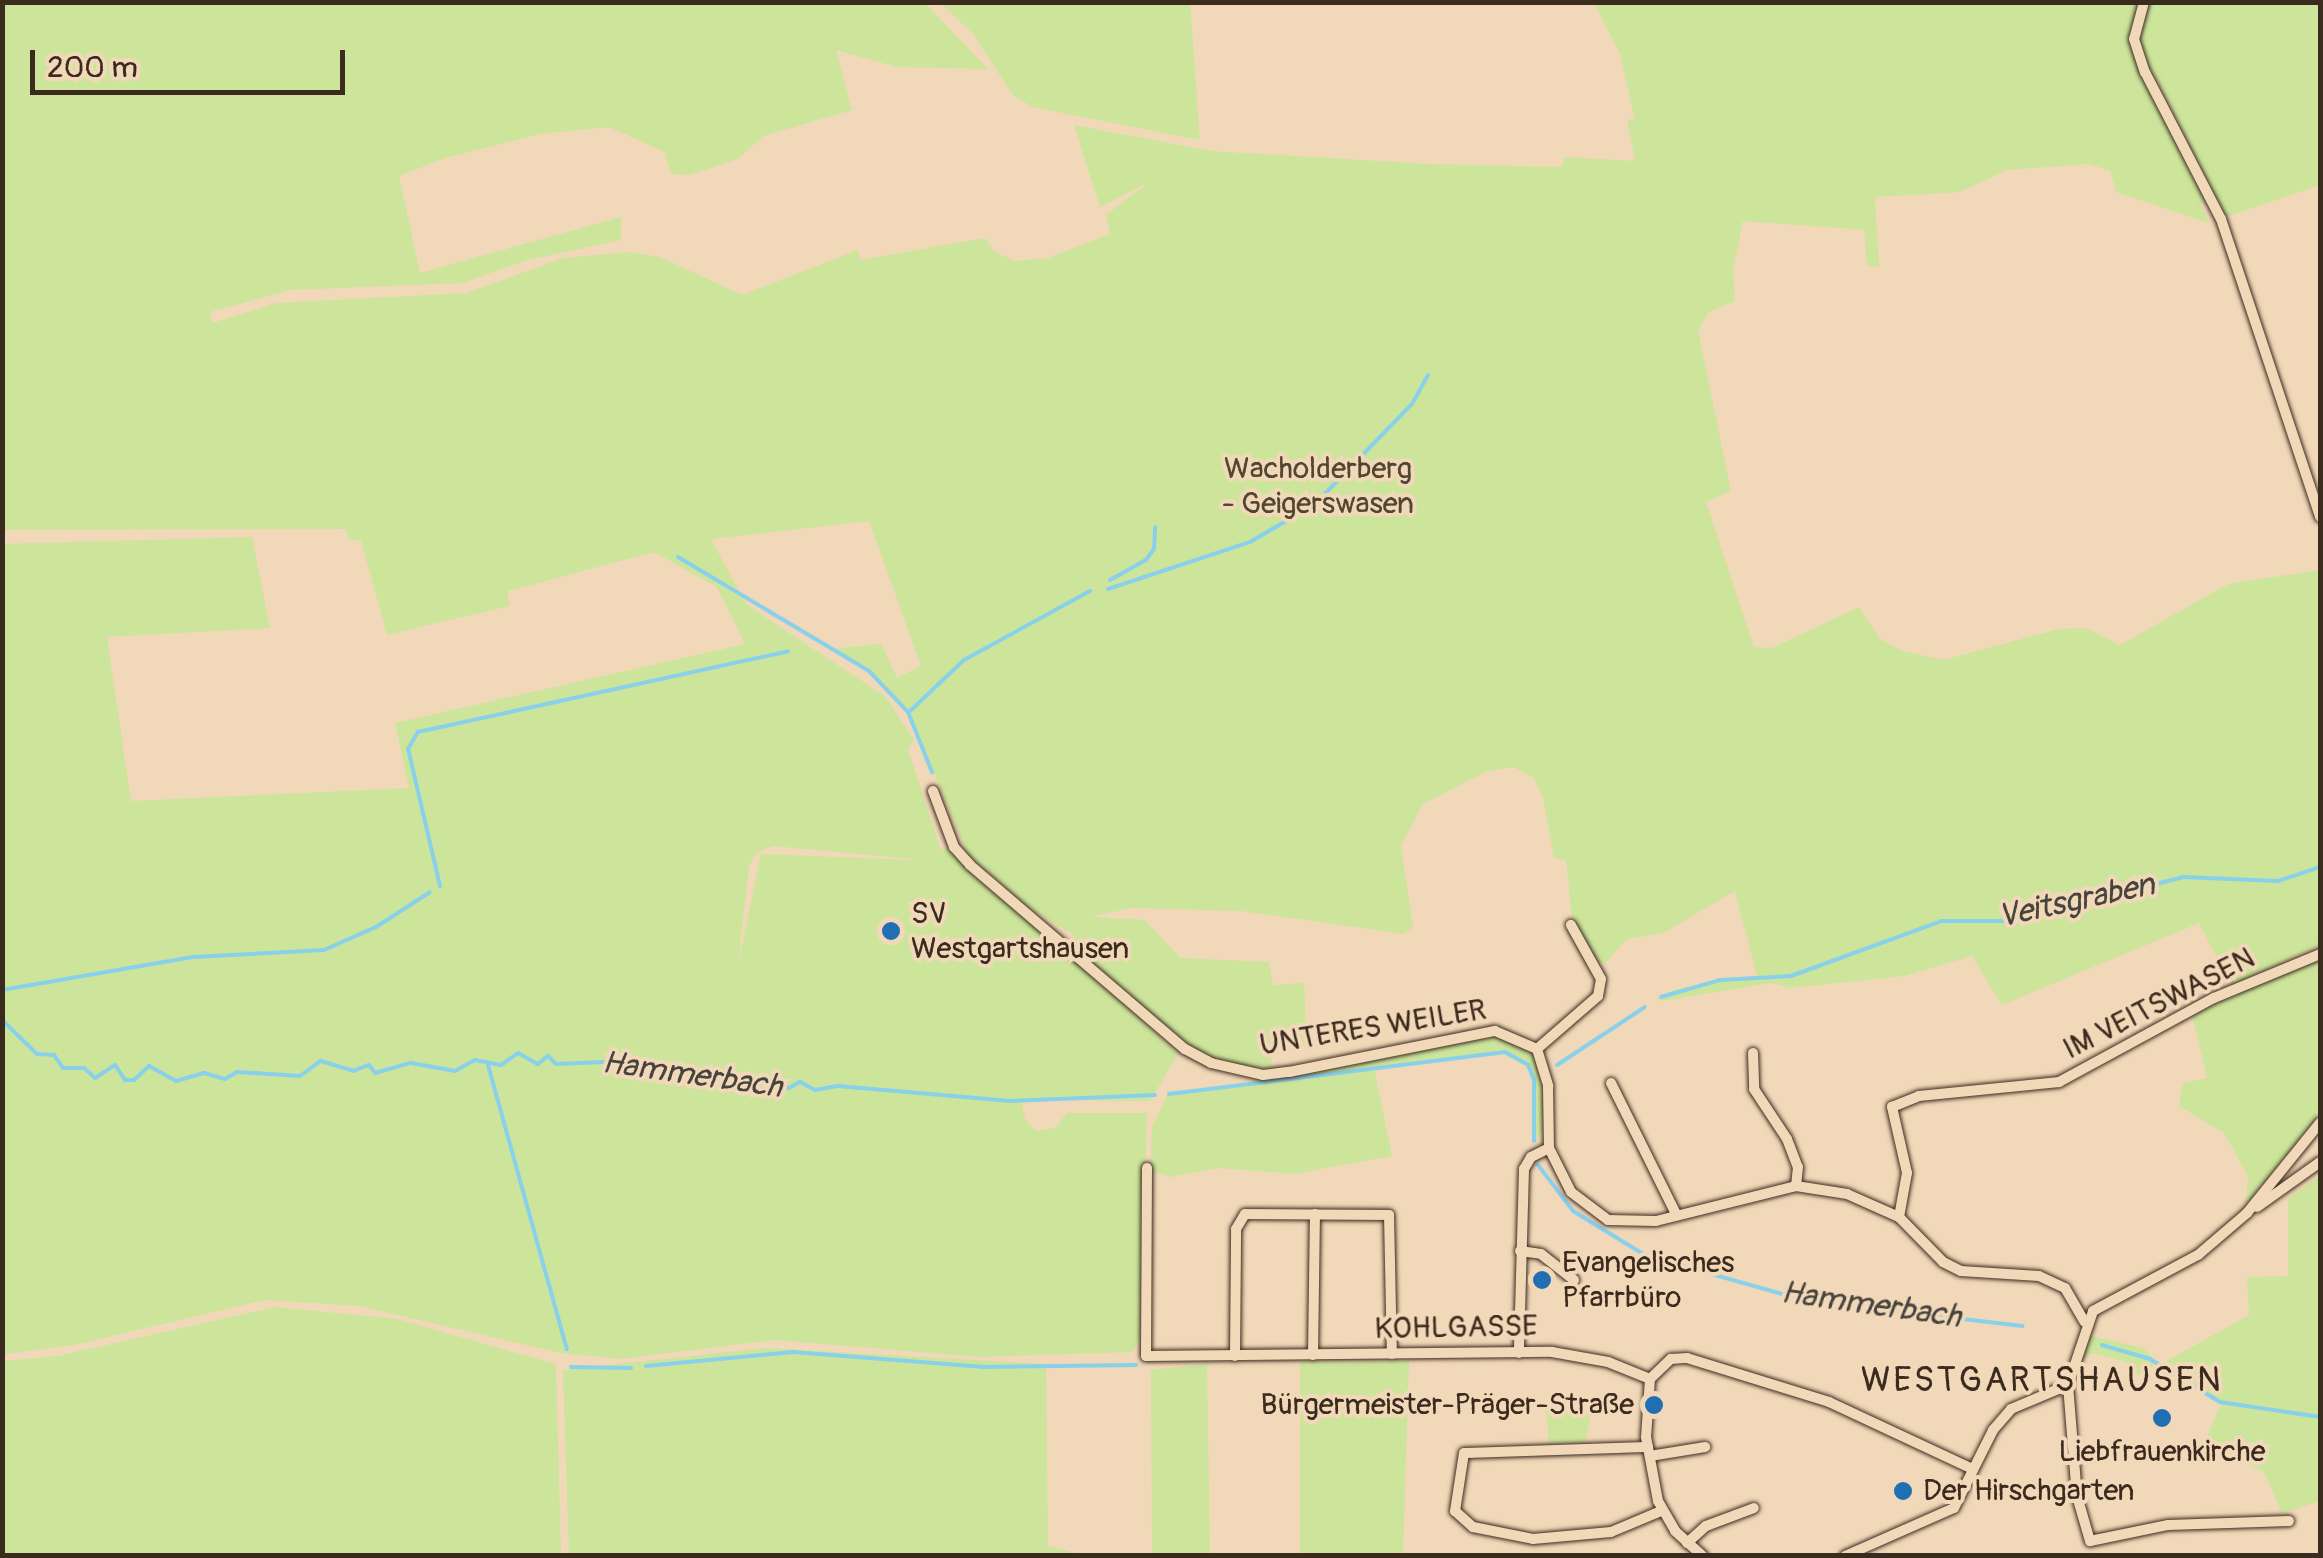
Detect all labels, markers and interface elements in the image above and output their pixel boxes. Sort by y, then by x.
scale bar [35,30,350,92]
text: 200 m [47,49,138,86]
park label: Wacholderberg - Geigerswasen [1222,451,1414,522]
water label: Veitsgraben [1994,866,2158,936]
place label: SV Westgartshausen [911,896,1129,966]
marker: SV Westgartshausen [880,920,902,942]
street label: IM VEITSWASEN [2057,940,2261,1068]
street label: UNTERES WEILER [1257,992,1489,1064]
water label: Hammerbach [600,1043,784,1107]
place label: Evangelisches Pfarrbüro [1562,1245,1734,1316]
marker: Evangelisches Pfarrbüro [1531,1269,1553,1291]
water label: Hammerbach [1779,1273,1963,1337]
street label: KOHLGASSE [1374,1309,1538,1347]
district label: WESTGARTSHAUSEN [1861,1359,2223,1401]
place label: Bürgermeister-Präger-Straße [1261,1387,1634,1423]
marker: Bürgermeister-Präger-Straße [1643,1394,1665,1416]
marker: Liebfrauenkirche [2151,1407,2173,1429]
place label: Liebfrauenkirche [2059,1434,2265,1470]
place label: Der Hirschgarten [1923,1473,2135,1509]
marker: Der Hirschgarten [1892,1480,1914,1502]

